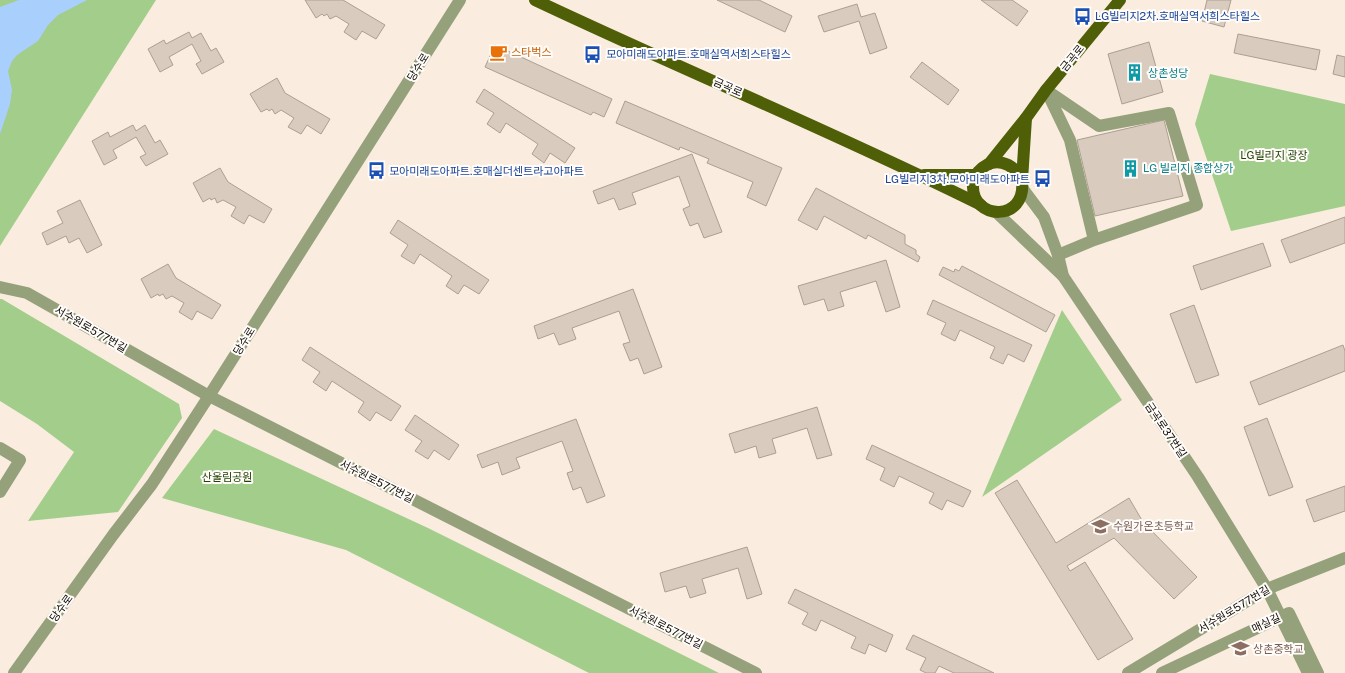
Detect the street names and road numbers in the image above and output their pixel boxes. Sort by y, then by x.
street label: 금곡로 [1058,42,1086,74]
street label: 당수로 [405,51,431,83]
street label: 금곡로 [712,75,744,99]
street label: 서수원로577번길 [53,304,129,354]
street label: 당수로 [231,325,257,357]
street label: 금곡로37번길 [1143,400,1189,460]
street label: 서수원로577번길 [338,457,416,505]
street label: 서수원로577번길 [1196,583,1272,635]
street label: 당수로 [47,592,75,624]
street label: 서수원로577번길 [627,603,705,651]
street label: 매실길 [1250,611,1282,635]

